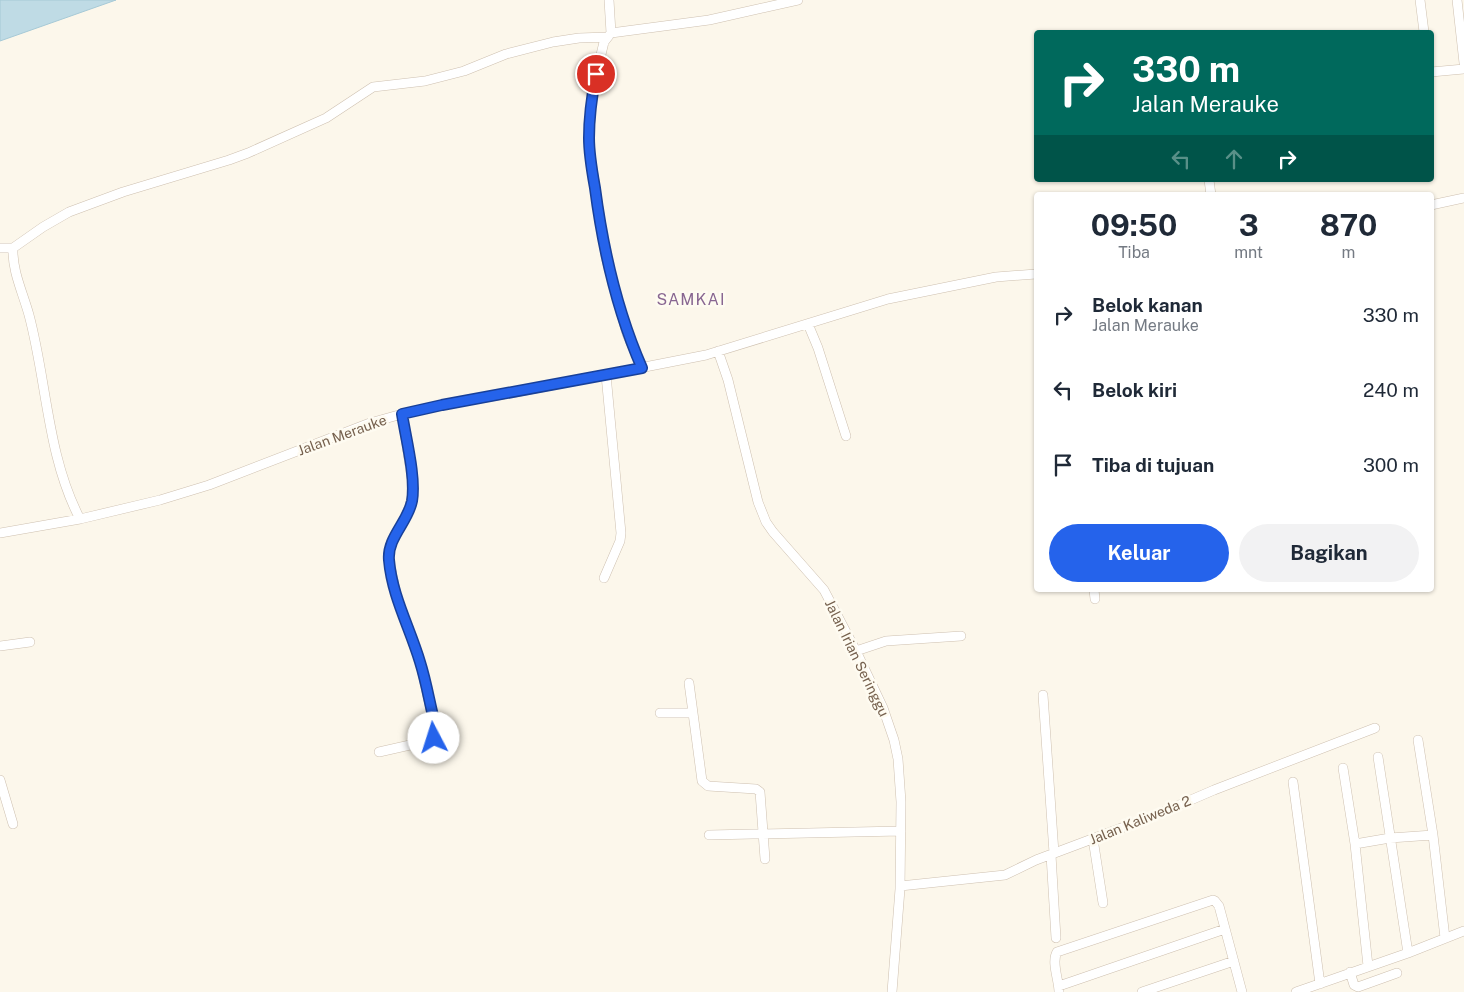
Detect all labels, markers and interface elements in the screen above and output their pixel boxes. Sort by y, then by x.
text: 330 m [1132,49,1240,90]
icon: right [1049,50,1114,115]
pin [575,53,617,95]
icon: arrive [582,60,610,88]
text: Jalan Merauke [1132,91,1279,117]
icon: left [1167,145,1195,173]
icon: ahead [1220,145,1248,173]
icon: right [1273,145,1301,173]
text: 09:50 [1091,207,1177,243]
text: 3 [1239,207,1259,243]
text: 870 [1320,207,1377,243]
text: Tiba [1118,243,1150,262]
text: mnt [1234,243,1263,262]
text: m [1342,243,1355,262]
district label: SAMKAI [657,290,726,309]
text: Belok kanan [1092,294,1203,316]
icon: right [1049,301,1077,329]
text: 330 m [1363,304,1419,326]
text: Jalan Merauke [1092,316,1199,335]
icon: left [1049,376,1077,404]
text: Belok kiri [1092,379,1177,401]
text: 240 m [1363,379,1419,401]
street label: Jalan Merauke [295,411,389,458]
icon: arrive [1049,451,1077,479]
text: Tiba di tujuan [1092,454,1214,476]
text: 300 m [1363,454,1419,476]
button: Keluar [1049,524,1229,582]
button: Bagikan [1239,524,1419,582]
street label: Jalan Irian Seringgu [822,597,892,719]
position arrow [407,711,459,763]
street label: Jalan Kaliweda 2 [1087,792,1193,848]

